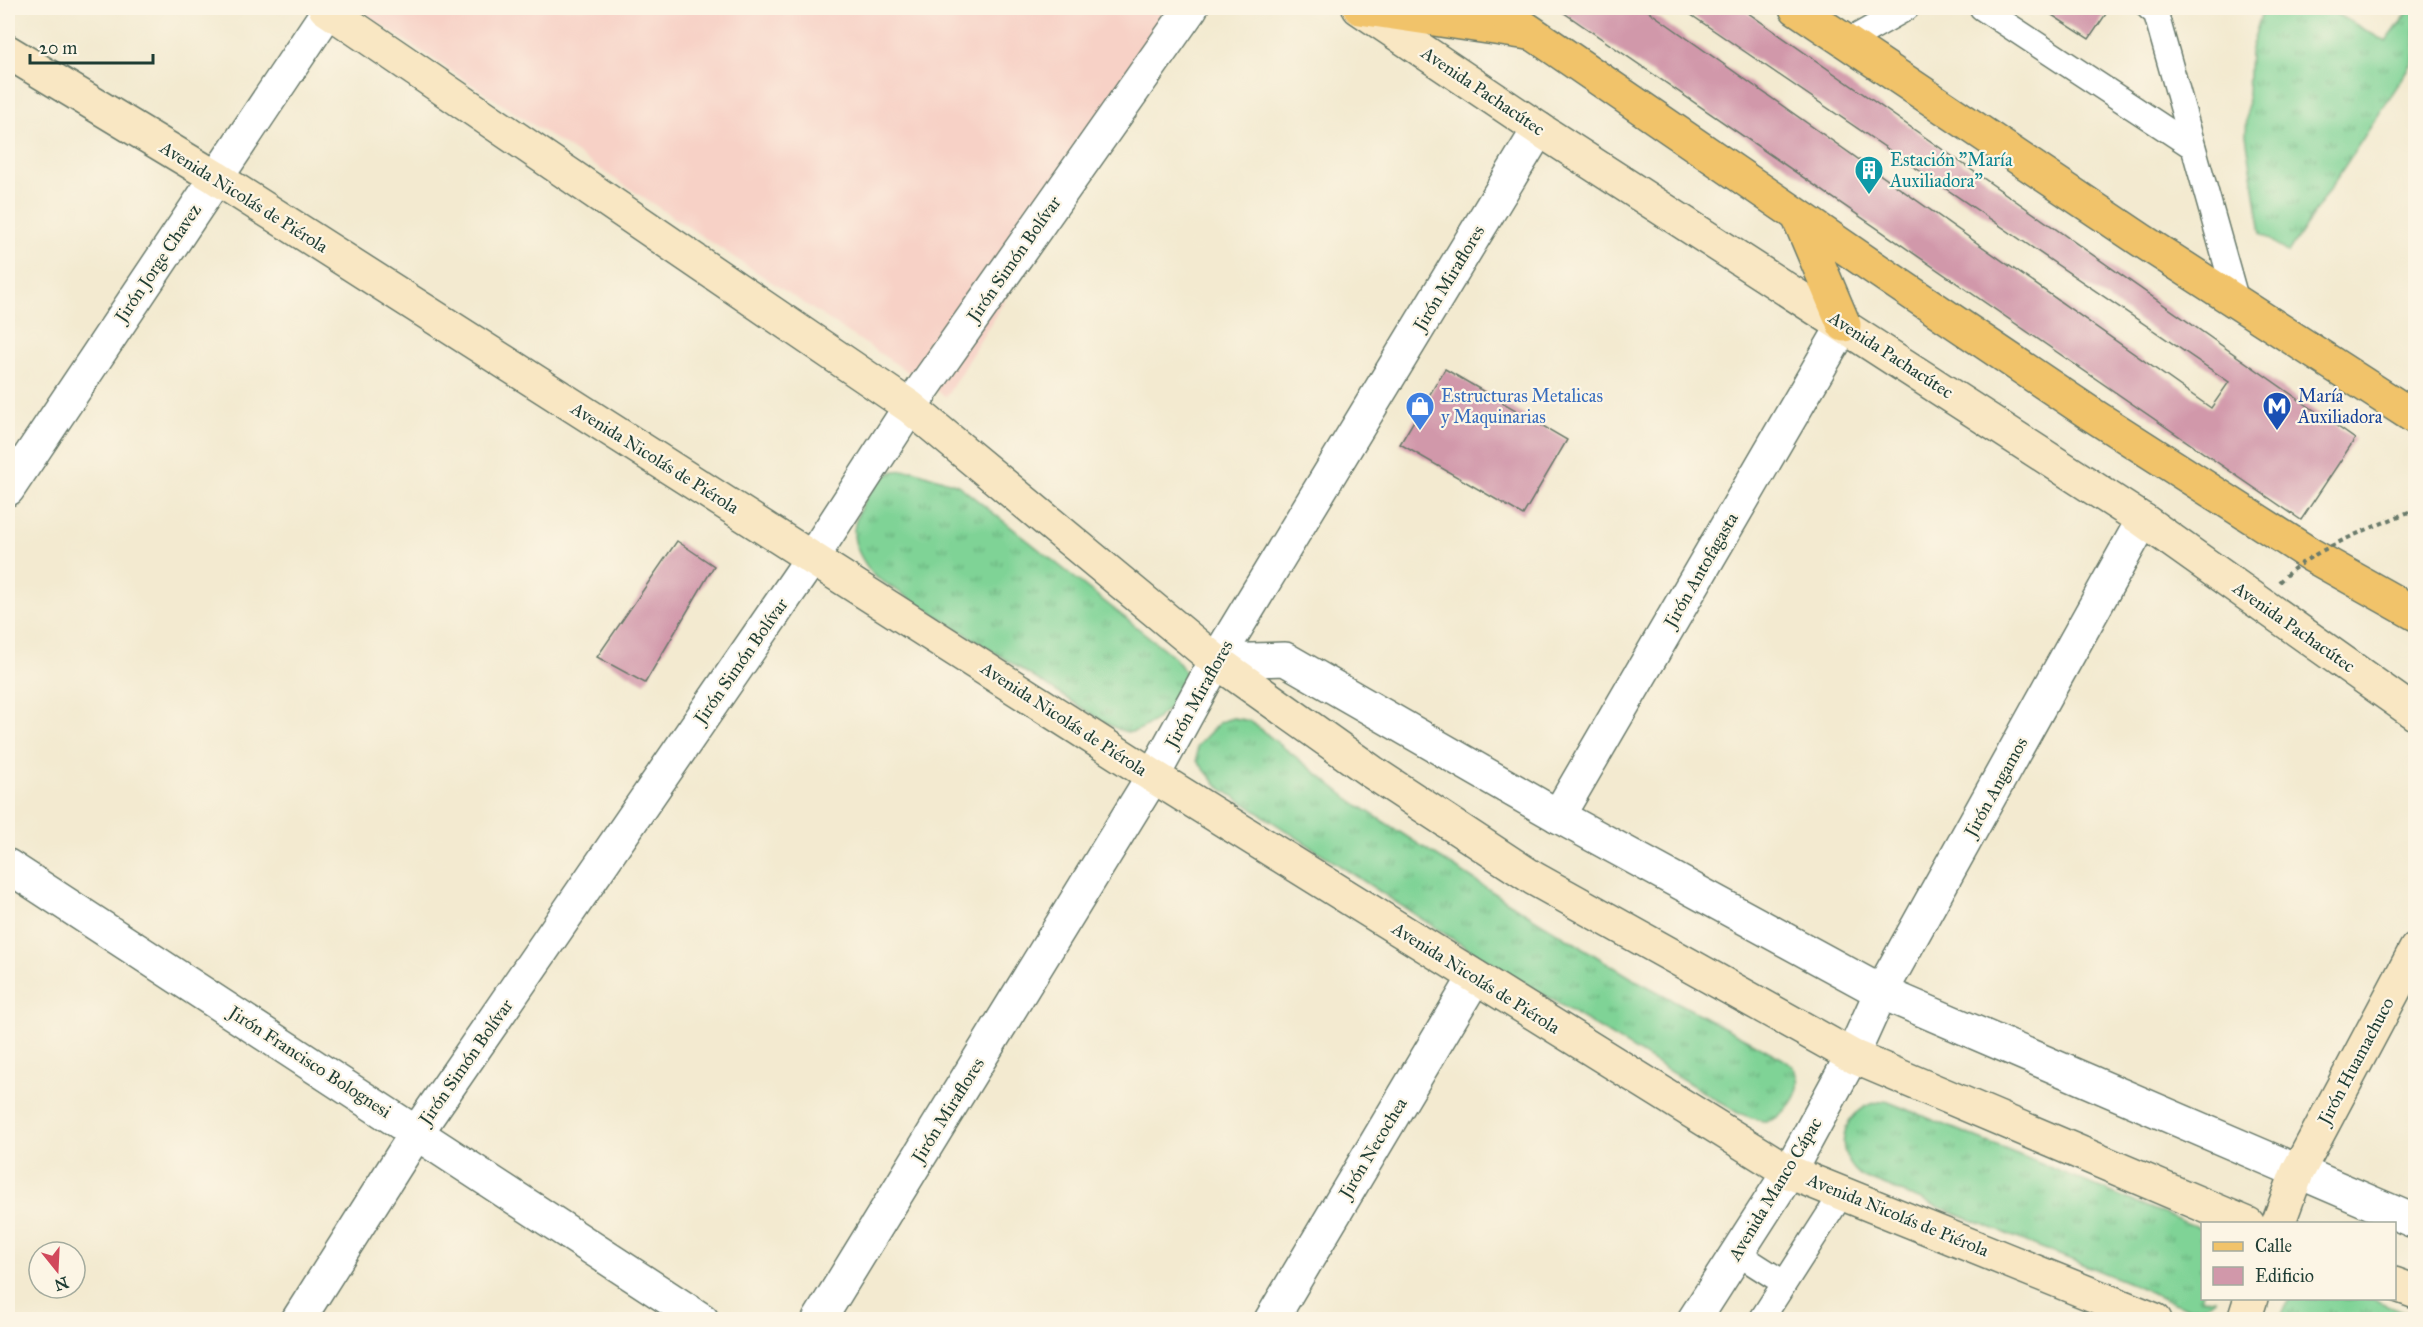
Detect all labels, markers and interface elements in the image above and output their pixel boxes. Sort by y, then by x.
scale bar [30,27,153,65]
text: 20 m [39,37,77,59]
street label: Avenida Pachacútec [1416,41,1549,141]
street label: Avenida Nicolás de Piérola [155,136,332,258]
place label: Estación "María Auxiliadora" [1889,149,2013,192]
building icon: Estación "María Auxiliadora" [1853,154,1885,196]
street label: Jirón Simón Bolívar [961,192,1067,328]
street label: Jirón Jorge Chavez [109,200,207,329]
street label: Jirón Miraflores [1408,221,1490,337]
street label: Avenida Pachacútec [1824,306,1958,404]
place label: Estructuras Metalicas y Maquinarias [1441,385,1603,429]
place label: María Auxiliadora [2297,385,2383,428]
shop icon: Estructuras Metalicas y Maquinarias [1404,390,1436,432]
metro station icon: María Auxiliadora [2261,390,2293,432]
street label: Avenida Nicolás de Piérola [566,397,743,519]
street label: Jirón Antofagasta [1658,508,1744,634]
street label: Avenida Pachacútec [2228,576,2360,678]
street label: Jirón Simón Bolívar [688,594,794,730]
street label: Jirón Miraflores [1159,636,1238,754]
street label: Avenida Nicolás de Piérola [976,657,1151,781]
street label: Jirón Angamos [1959,733,2033,843]
street label: Avenida Nicolás de Piérola [1387,917,1564,1039]
street label: Jirón Huamachuco [2312,994,2400,1131]
street label: Jirón Simón Bolívar [413,995,519,1131]
street label: Jirón Francisco Bolognesi [222,1000,395,1124]
street label: Jirón Miraflores [906,1053,990,1169]
street label: Jirón Necochea [1333,1093,1413,1205]
street label: Avenida Manco Cápac [1723,1113,1827,1265]
street label: Avenida Nicolás de Piérola [1803,1168,1992,1262]
legend [2201,1222,2396,1300]
text: Calle [2255,1235,2292,1257]
north arrow [27,1240,87,1300]
text: Edificio [2255,1265,2314,1287]
text: N [52,1273,71,1295]

